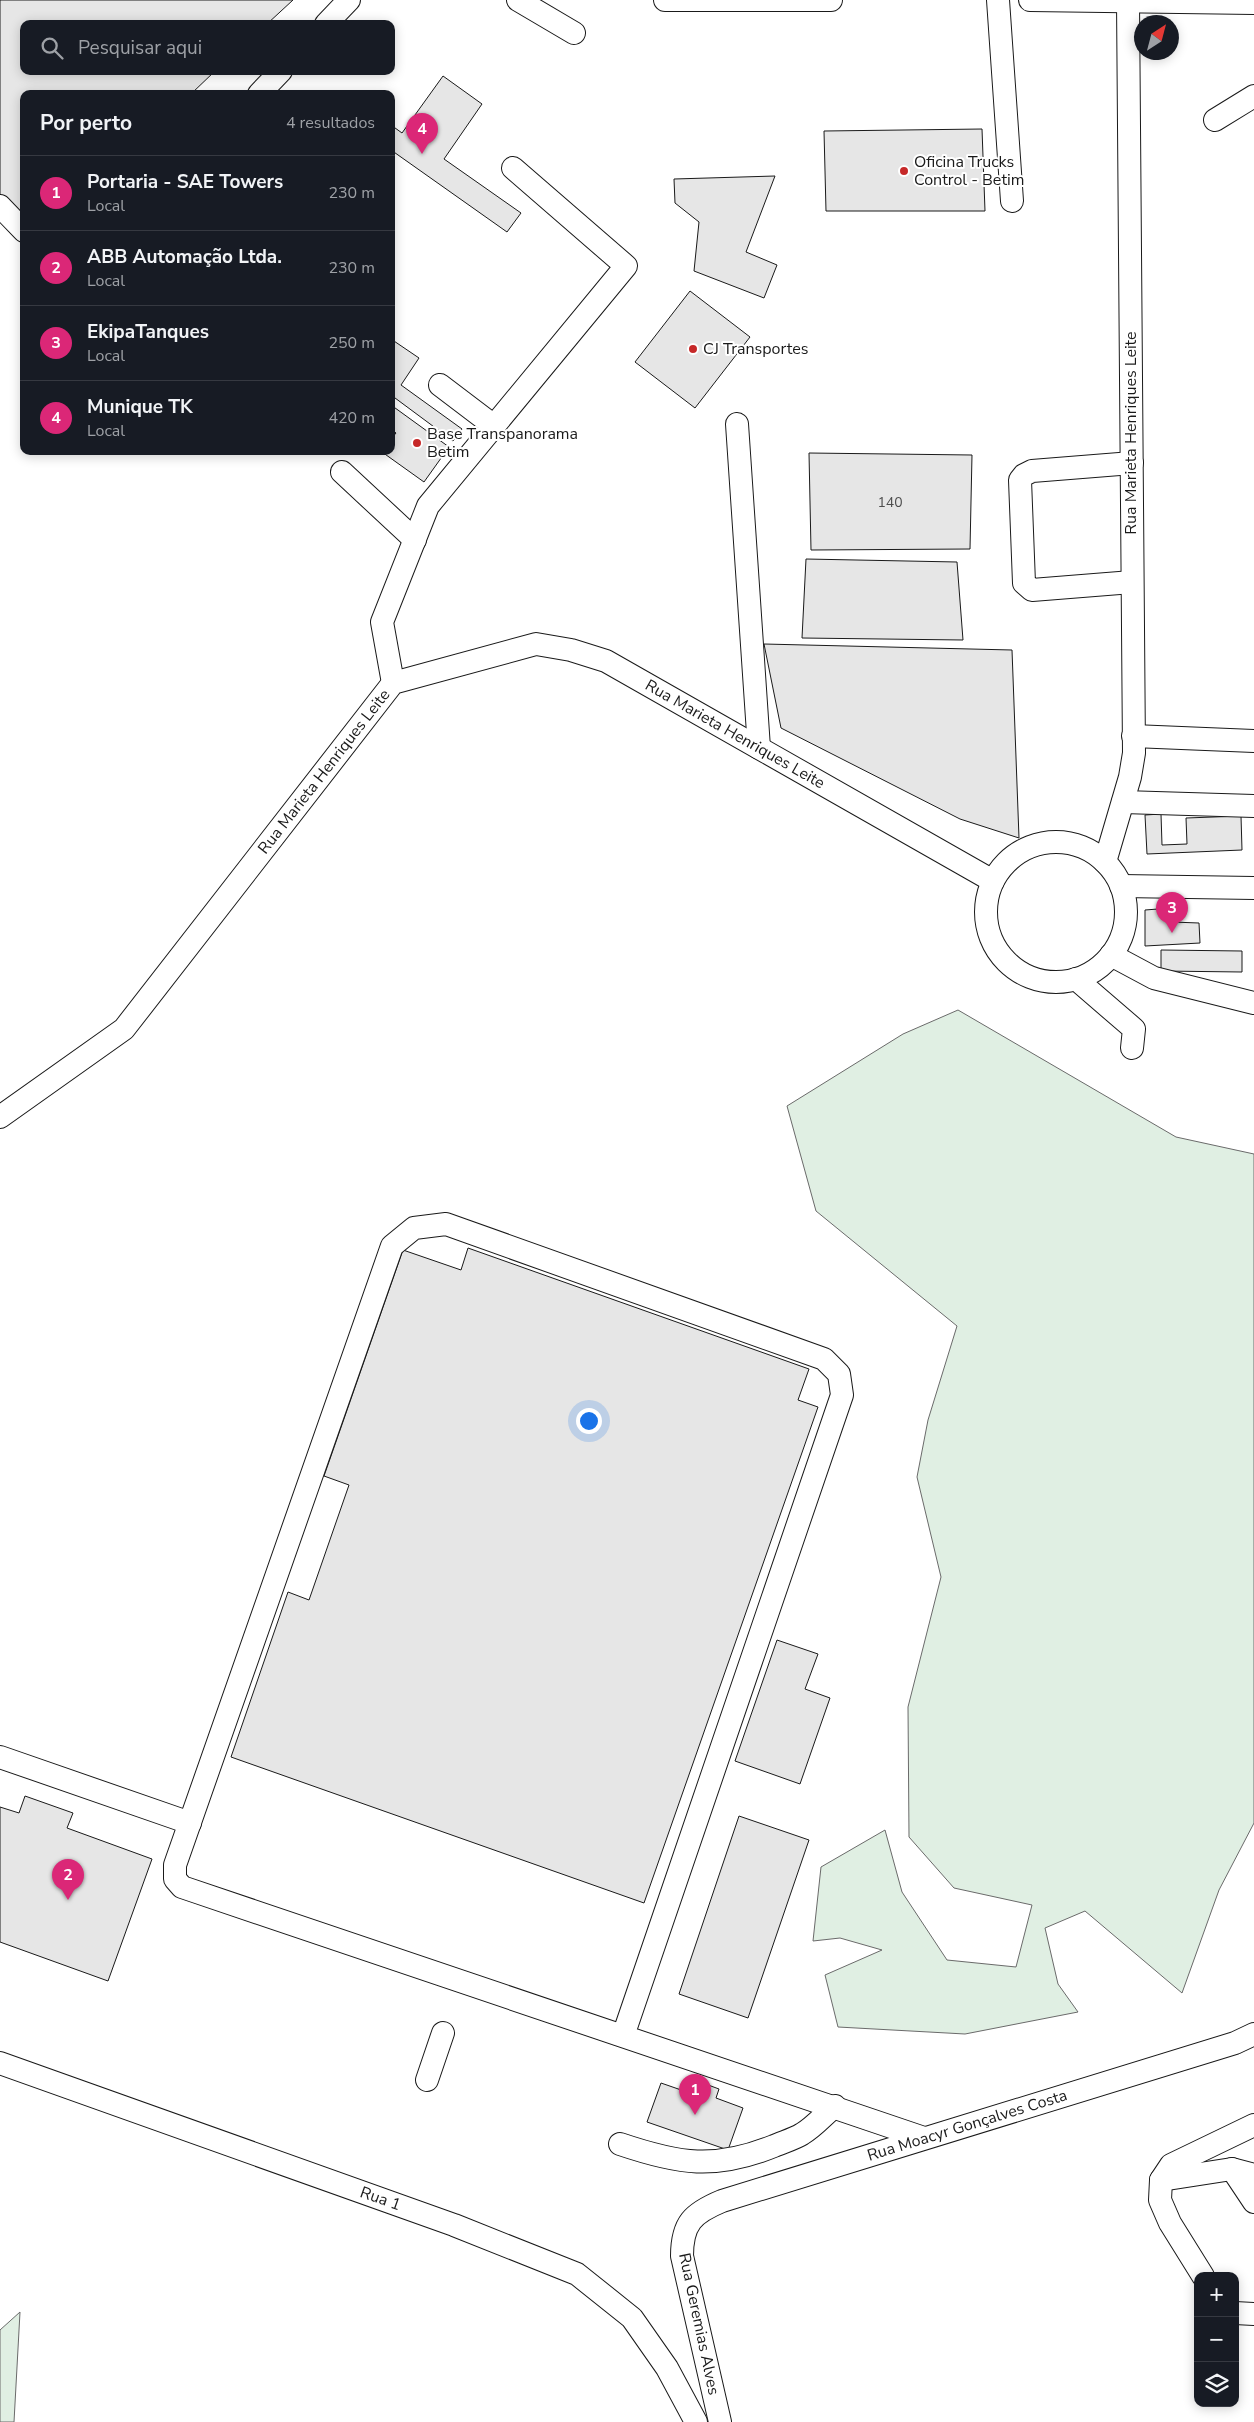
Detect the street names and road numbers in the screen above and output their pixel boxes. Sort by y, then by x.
street label: Rua Marieta Henriques Leite [1120,331,1142,535]
street label: Rua Marieta Henriques Leite [641,674,829,794]
street label: Rua Marieta Henriques Leite [253,685,395,859]
street label: Rua Moacyr Gonçalves Costa [864,2084,1070,2167]
street label: Rua 1 [357,2181,404,2216]
street label: Rua Geremias Alves [673,2251,725,2397]

